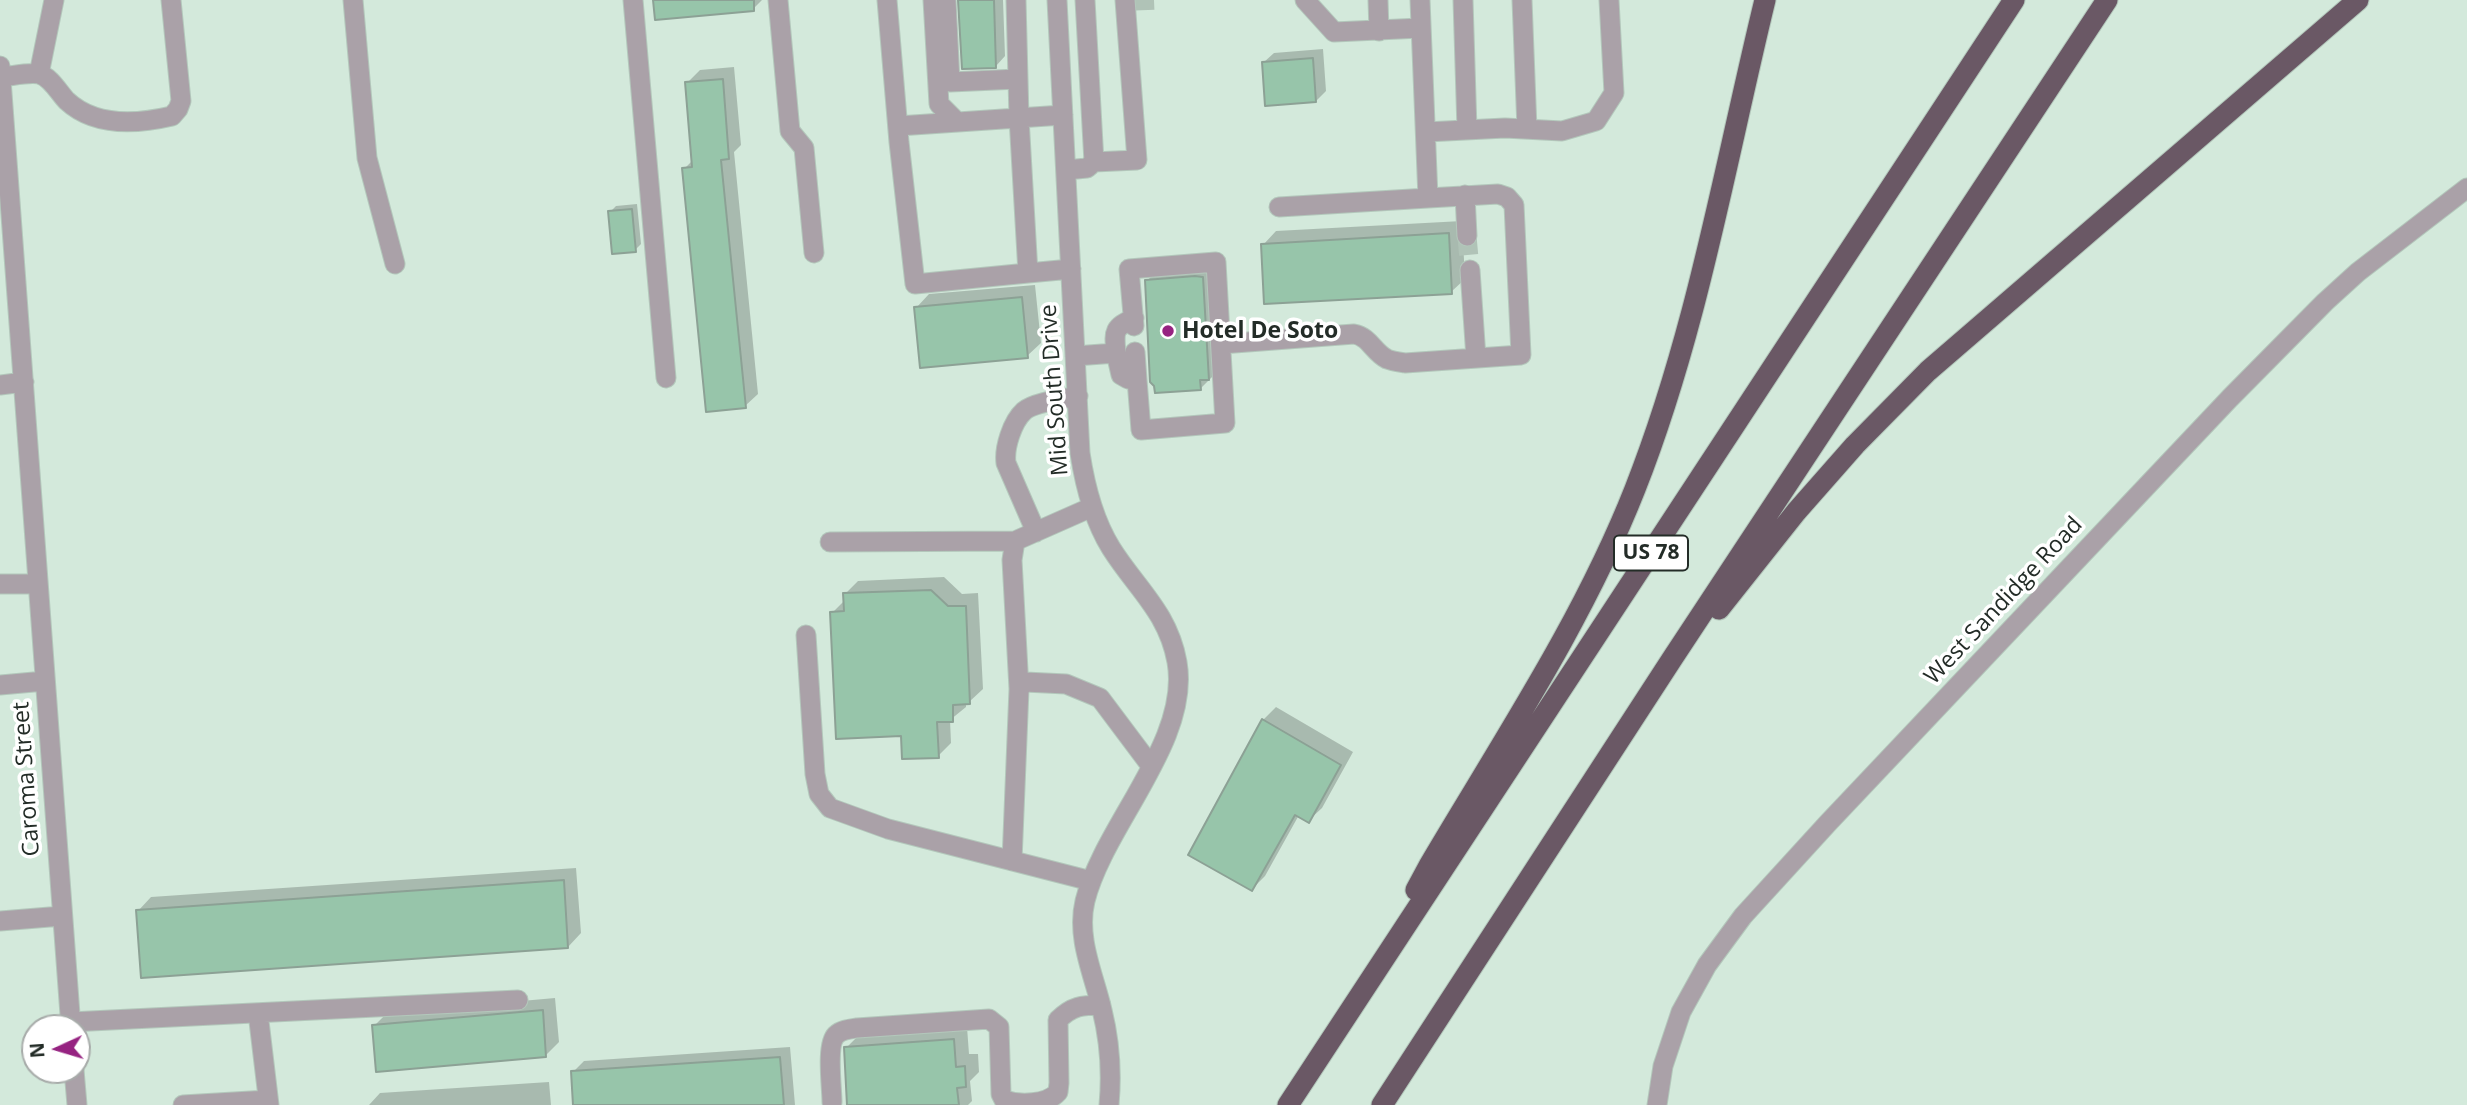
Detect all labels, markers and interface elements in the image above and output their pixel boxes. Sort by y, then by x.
street label: Mid South Drive [1035,303,1075,477]
place label: Hotel De Soto [1182,317,1338,345]
marker: Hotel De Soto [1160,323,1176,339]
street label: West Sandidge Road [1919,512,2089,690]
road number: US 78 [1614,536,1688,570]
street label: Caroma Street [8,701,46,857]
north arrow [21,1014,91,1084]
text: N [24,1042,51,1059]

